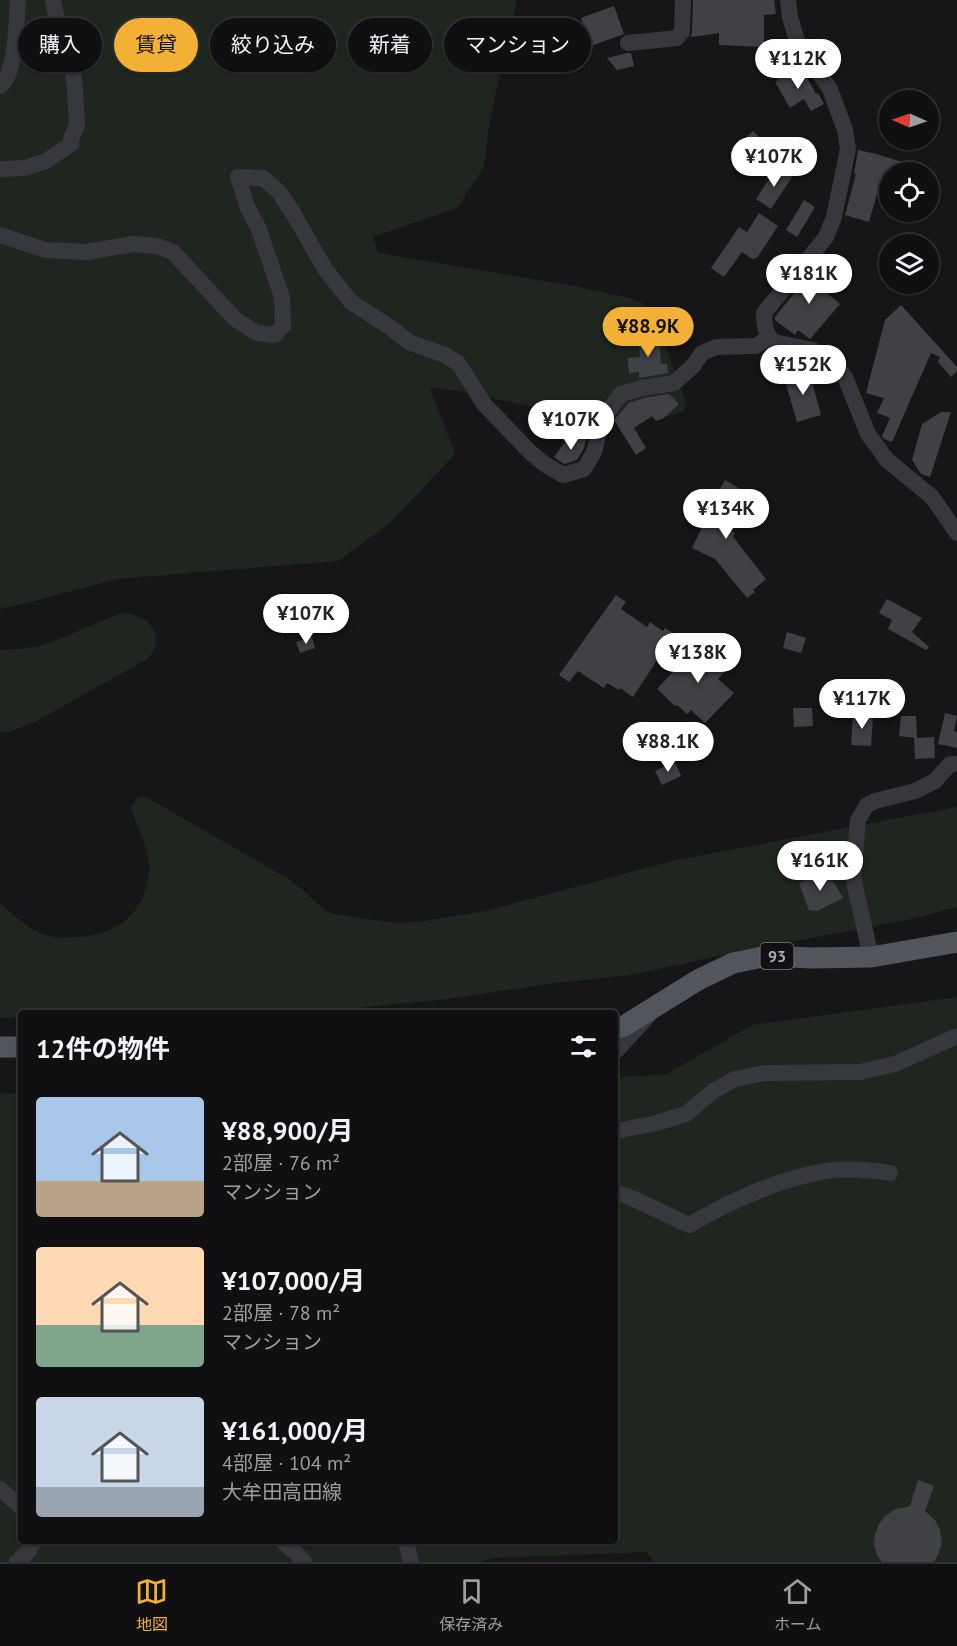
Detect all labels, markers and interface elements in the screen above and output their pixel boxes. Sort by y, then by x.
chip: 購入 [18,18,102,72]
chip: 賃貸 [114,18,198,72]
chip: 絞り込み [210,18,336,72]
chip: 新着 [348,18,432,72]
chip: マンション [444,18,591,72]
pin: ¥112K [756,39,840,90]
text: ¥112K [769,45,827,71]
north arrow [879,90,939,150]
map controls [879,90,939,294]
pin: ¥107K [732,137,816,188]
text: ¥107K [745,143,803,169]
button: locate [879,162,939,222]
button: layers [879,234,939,294]
pin: ¥181K [767,254,851,305]
text: ¥181K [780,260,838,286]
pin: ¥88.9K [599,307,697,358]
text: ¥88.9K [617,313,679,339]
pin: ¥152K [761,345,845,396]
text: ¥152K [774,351,832,377]
pin: ¥107K [529,400,613,451]
text: ¥107K [542,406,600,432]
pin: ¥134K [684,489,768,540]
text: ¥134K [697,495,755,521]
pin: ¥107K [264,594,348,645]
text: ¥107K [277,600,335,626]
pin: ¥138K [656,633,740,684]
text: ¥138K [669,639,727,665]
pin: ¥117K [820,679,904,730]
text: ¥117K [833,685,891,711]
pin: ¥88.1K [619,722,717,773]
text: ¥88.1K [637,728,699,754]
pin: ¥161K [778,841,862,892]
text: ¥161K [791,847,849,873]
road number: 93 [760,943,794,969]
icon: filters [567,1030,600,1063]
text: 12件の物件 [36,1032,169,1065]
text: ¥88,900/月 [222,1114,354,1147]
icon: home [84,1121,156,1193]
text: 2部屋 · 76 m² [222,1150,340,1176]
text: マンション [222,1179,322,1205]
text: ¥107,000/月 [222,1264,365,1297]
icon: home [84,1271,156,1343]
text: 2部屋 · 78 m² [222,1300,340,1326]
text: マンション [222,1329,322,1355]
text: ¥161,000/月 [222,1414,368,1447]
icon: home [84,1421,156,1493]
text: 4部屋 · 104 m² [222,1450,351,1476]
text: 大牟田高田線 [222,1479,342,1505]
tab: 地図 [135,1575,168,1635]
tab: 保存済み [439,1575,503,1635]
tab: ホーム [774,1575,822,1635]

